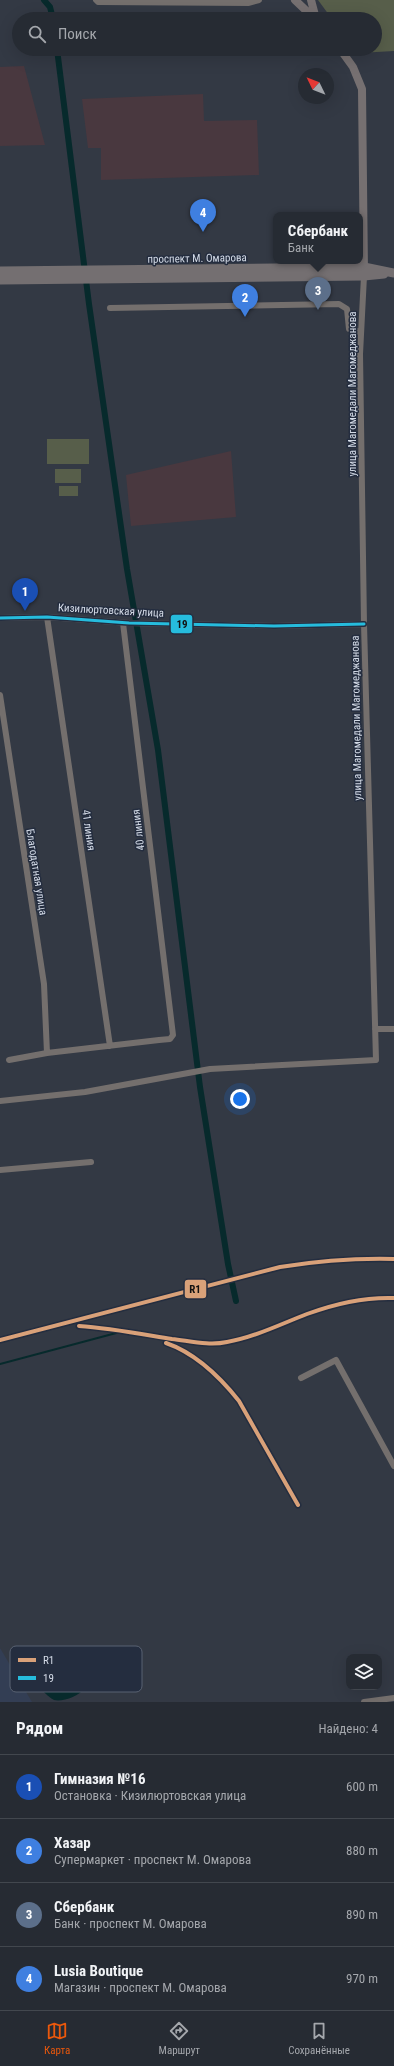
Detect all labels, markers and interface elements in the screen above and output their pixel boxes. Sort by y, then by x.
search box [12,12,382,56]
icon: search [26,23,48,45]
text: Поиск [58,25,97,43]
north arrow [298,68,334,104]
pin: 4 [190,199,216,232]
popup [273,212,363,264]
text: Сбербанк [288,222,348,240]
text: Банк [288,240,314,255]
street label: проспект М. Омарова [147,251,247,266]
pin: 3 [305,277,331,310]
pin: 2 [232,284,258,317]
street label: улица Магомедали Магомеджановa [346,311,359,477]
pin: 1 [12,578,38,611]
street label: Кизилюртовская улица [58,601,164,620]
line badge: 19 [170,614,193,634]
text: 19 [176,618,188,631]
street label: улица Магомедали Магомеджановa [349,635,364,801]
street label: 41 линия [79,809,98,851]
street label: 40 линия [130,809,147,851]
street label: Благодатная улица [23,828,50,916]
your location [230,1089,250,1109]
line badge: R1 [184,1279,207,1299]
text: R1 [189,1283,201,1296]
legend [10,1646,142,1692]
text: R1 [43,1654,54,1667]
map controls [346,1654,382,1690]
button: layers [346,1654,382,1690]
text: 19 [43,1672,54,1685]
text: Рядом [16,1718,63,1738]
text: Найдено: 4 [318,1721,378,1736]
text: Гимназия №16 [54,1770,145,1788]
text: 1 [26,1779,32,1794]
text: 600 m [346,1779,378,1794]
text: Остановка · Кизилюртовская улица [54,1788,246,1803]
text: Хазар [54,1834,91,1852]
text: 2 [26,1843,32,1858]
text: 880 m [346,1843,378,1858]
text: Супермаркет · проспект М. Омарова [54,1852,251,1867]
text: Сбербанк [54,1898,114,1916]
text: 3 [26,1907,32,1922]
text: 890 m [346,1907,378,1922]
text: Банк · проспект М. Омарова [54,1916,207,1931]
text: Lusia Boutique [54,1962,143,1980]
text: 4 [26,1971,32,1986]
text: 970 m [346,1971,378,1986]
text: Магазин · проспект М. Омарова [54,1980,227,1995]
tab: Карта [44,2020,70,2057]
tab: Маршрут [159,2020,200,2057]
tab: Сохранённые [288,2020,350,2057]

